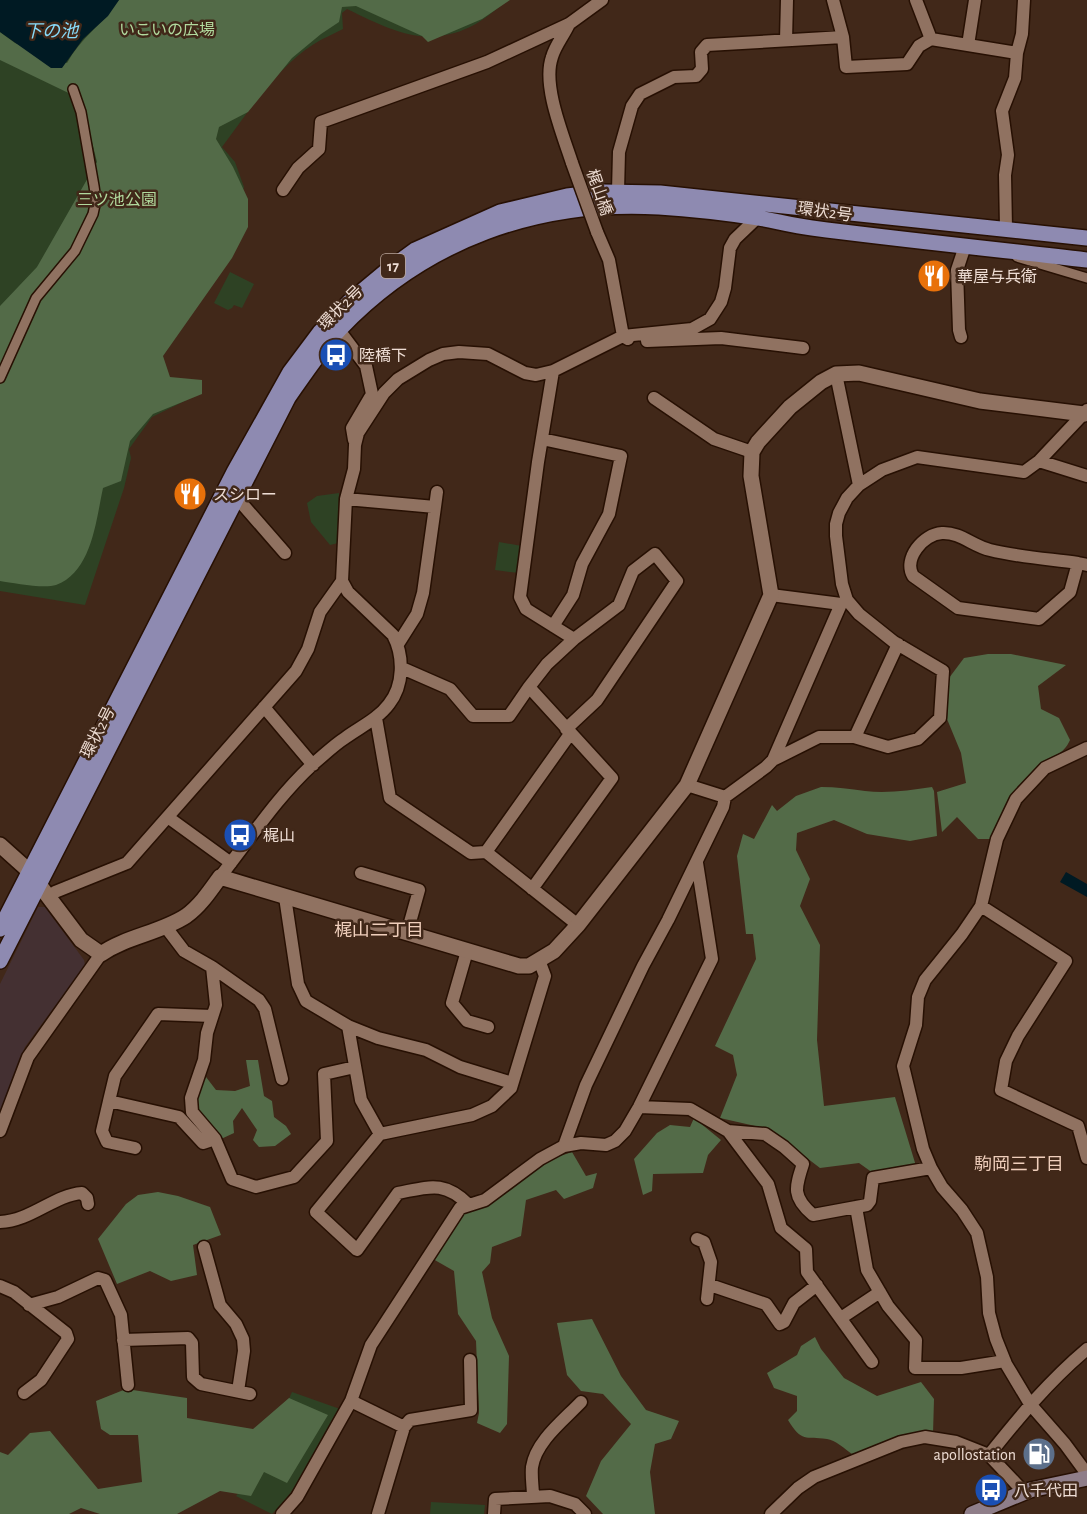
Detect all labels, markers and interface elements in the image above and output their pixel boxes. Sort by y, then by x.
water label: 下の池 [24,21,80,41]
park label: いこいの広場 [119,22,215,38]
street label: 梶山橋 [584,167,615,218]
park label: 三ツ池公園 [77,191,157,208]
street label: 環状2号 [796,199,853,224]
road number: 17 [381,254,405,278]
restaurant icon: 華屋与兵衛 [916,258,952,294]
place label: 華屋与兵衛 [957,268,1037,285]
street label: 環状2号 [315,282,366,333]
bus stop icon: 陸橋下 [318,337,354,373]
place label: 陸橋下 [359,347,407,364]
restaurant icon: スシロー [172,476,208,512]
place label: スシロー [213,487,277,503]
street label: 環状2号 [77,704,118,761]
bus stop icon: 梶山 [222,817,258,853]
place label: 梶山 [263,828,295,844]
district label: 梶山二丁目 [334,921,424,940]
district label: 駒岡三丁目 [974,1155,1064,1174]
fuel station icon: apollostation [1021,1436,1057,1472]
place label: apollostation [934,1447,1016,1463]
bus stop icon: 八千代田 [973,1472,1009,1508]
place label: 八千代田 [1014,1482,1078,1499]

